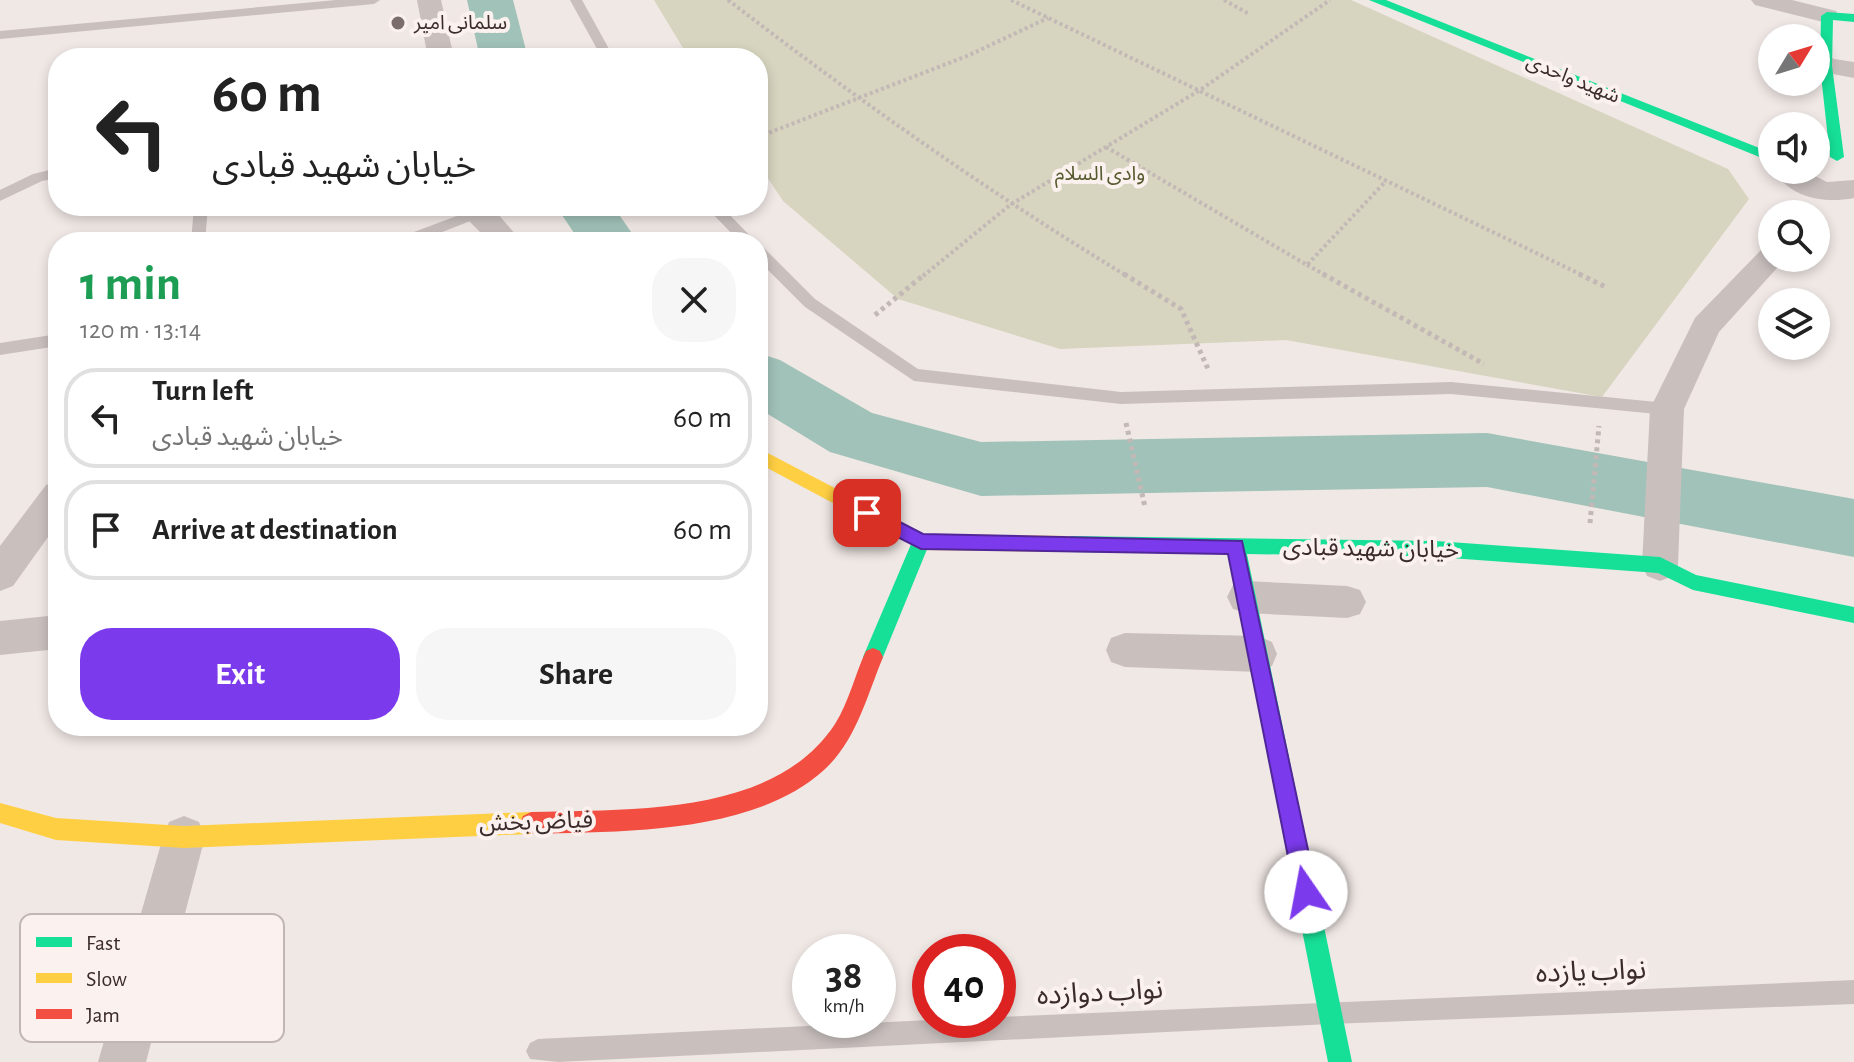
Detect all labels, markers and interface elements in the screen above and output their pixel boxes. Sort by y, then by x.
place label: سلمانی امیر [413,13,507,34]
marker: سلمانی امیر [389,14,407,32]
north arrow [1758,24,1830,96]
map controls [1758,24,1830,360]
street label: شهید واحدی [1523,51,1622,108]
text: 60 m [212,66,322,122]
icon: left [80,80,184,184]
button: sound [1758,112,1830,184]
text: خیابان شهید قبادی [212,148,476,184]
park label: وادی السلام [1055,164,1145,188]
button: search [1758,200,1830,272]
button: close [652,258,736,342]
text: 1 min [80,261,181,309]
button: layers [1758,288,1830,360]
text: 120 m · 13:14 [80,317,201,343]
text: Turn left [152,376,253,406]
icon: left [84,396,128,440]
text: 60 m [673,403,732,433]
text: خیابان شهید قبادی [152,424,343,450]
pin [833,479,901,547]
icon: arrive [845,491,889,535]
icon: arrive [84,508,128,552]
text: Arrive at destination [152,515,398,545]
text: 60 m [673,515,732,545]
street label: خیابان شهید قبادی [1283,535,1459,564]
button: Exit [80,628,400,720]
button: Share [416,628,736,720]
street label: فیاض بخش [479,808,593,836]
position arrow [1264,850,1348,934]
legend [20,914,284,1042]
text: Fast [86,932,120,954]
speed limit sign: 40 [912,934,1016,1038]
text: 38 [826,956,862,996]
street label: نواب یازده [1535,956,1647,989]
text: Slow [86,968,127,990]
street label: نواب دوازده [1036,976,1164,1011]
text: km/h [823,996,865,1016]
text: Jam [86,1004,120,1026]

